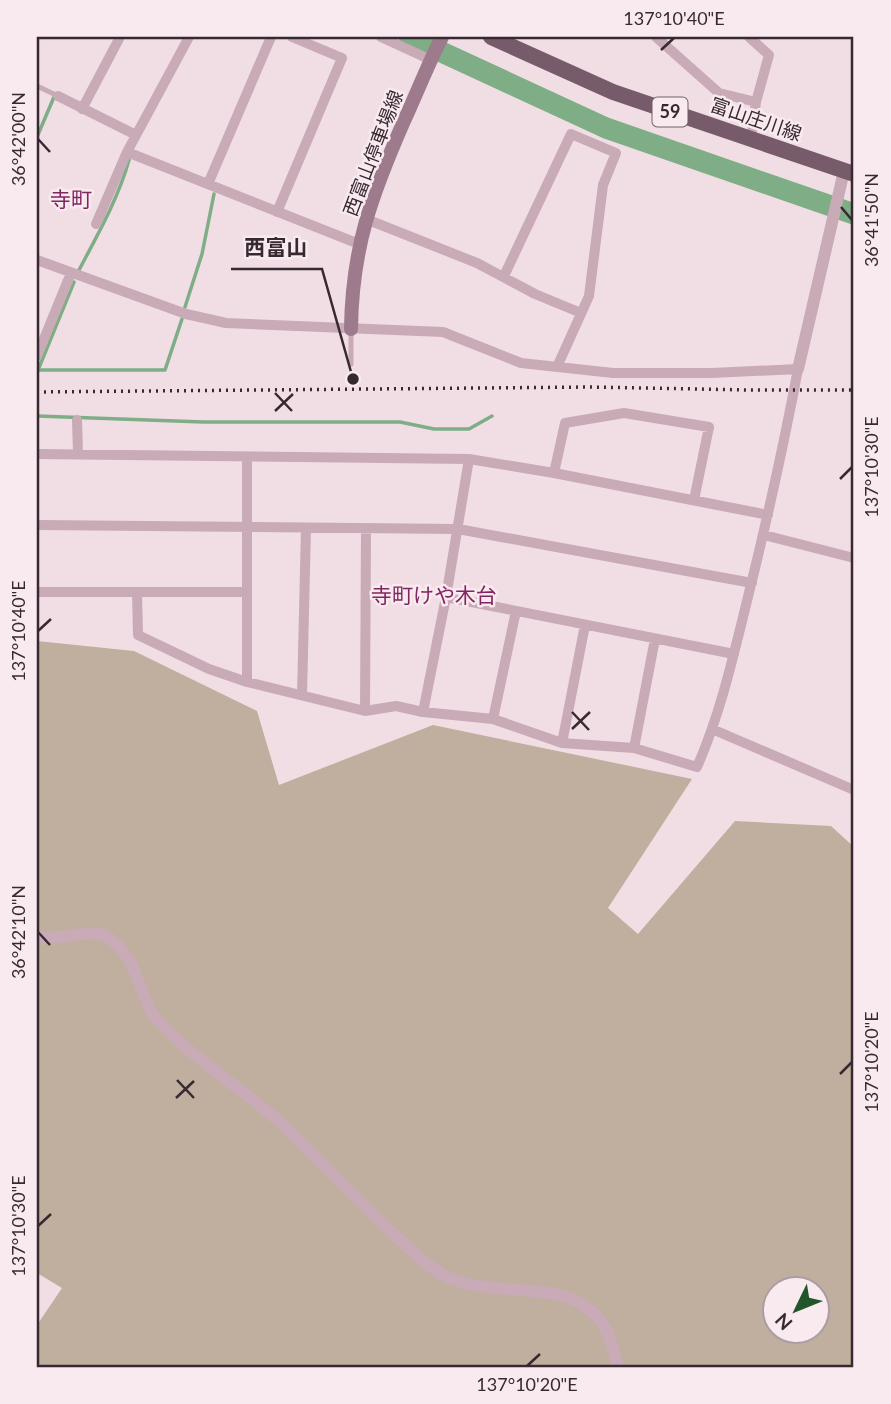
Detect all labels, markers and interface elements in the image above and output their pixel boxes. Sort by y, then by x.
text: 137°10'40"E [623,7,725,29]
street label: 西富山停車場線 [338,87,407,219]
text: 36°42'00"N [7,92,29,186]
street label: 富山庄川線 [707,92,805,145]
road number: 59 [652,98,688,127]
text: 36°41'50"N [860,173,882,267]
district label: 寺町 [50,186,92,211]
callout: 西富山 [231,227,322,269]
text: 西富山 [245,234,308,259]
text: 137°10'30"E [860,416,882,518]
text: 137°10'40"E [7,580,29,682]
district label: 寺町けや木台 [371,582,497,607]
text: 36°42'10"N [7,885,29,979]
text: 137°10'20"E [860,1011,882,1113]
text: 137°10'30"E [7,1175,29,1277]
north arrow [762,1274,832,1344]
text: N [770,1309,797,1335]
text: 137°10'20"E [476,1373,578,1395]

